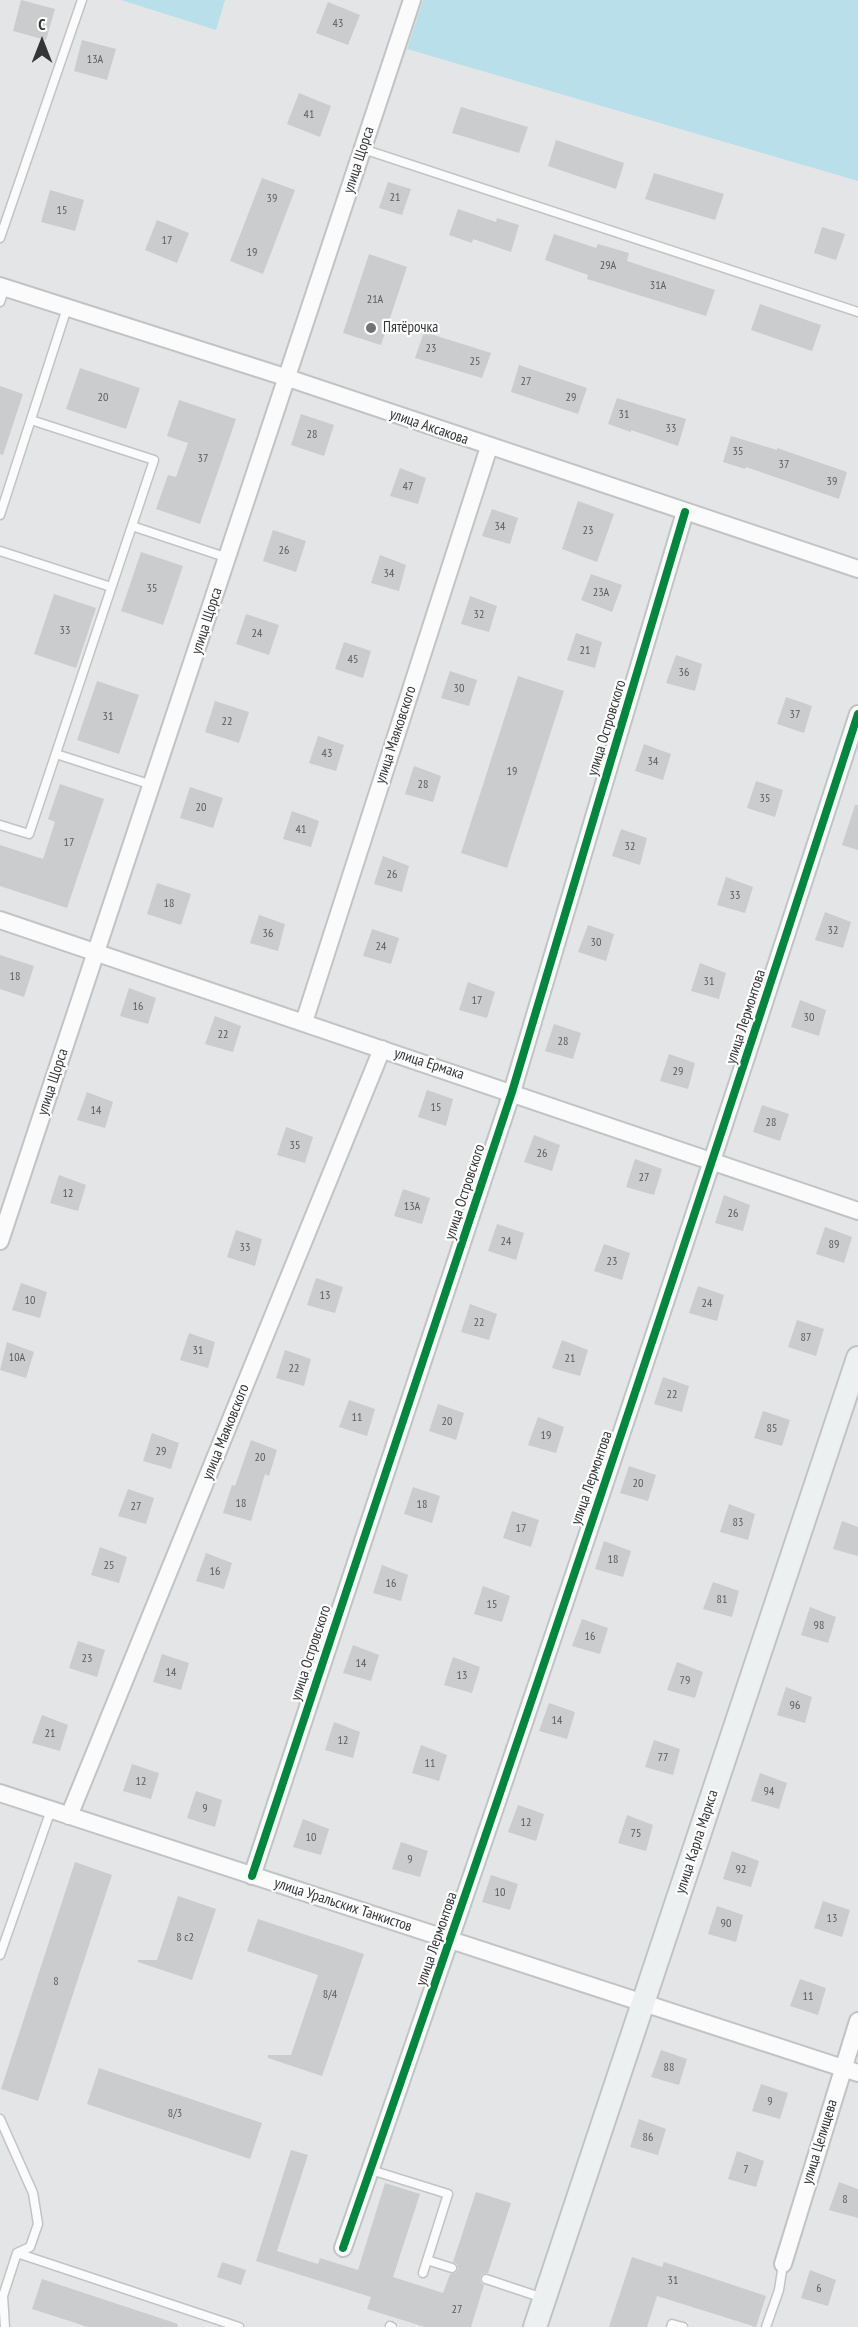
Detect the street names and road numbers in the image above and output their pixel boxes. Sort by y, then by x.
street label: улица Щорса [340,124,378,196]
street label: улица Аксакова [387,405,471,449]
street label: улица Щорса [188,585,226,657]
street label: улица Островского [584,678,630,778]
street label: улица Маяковского [372,684,420,786]
street label: улица Лермонтова [722,968,770,1066]
street label: улица Ермака [392,1044,466,1084]
street label: улица Щорса [34,1046,72,1118]
street label: улица Островского [441,1142,489,1242]
street label: улица Маяковского [199,1381,253,1483]
street label: улица Лермонтова [568,1429,616,1527]
street label: улица Островского [287,1603,335,1703]
street label: улица Карла Маркса [672,1788,722,1896]
street label: улица Уральских Танкистов [272,1874,414,1936]
street label: улица Лермонтова [413,1890,461,1988]
street label: улица Целищева [799,2097,841,2187]

